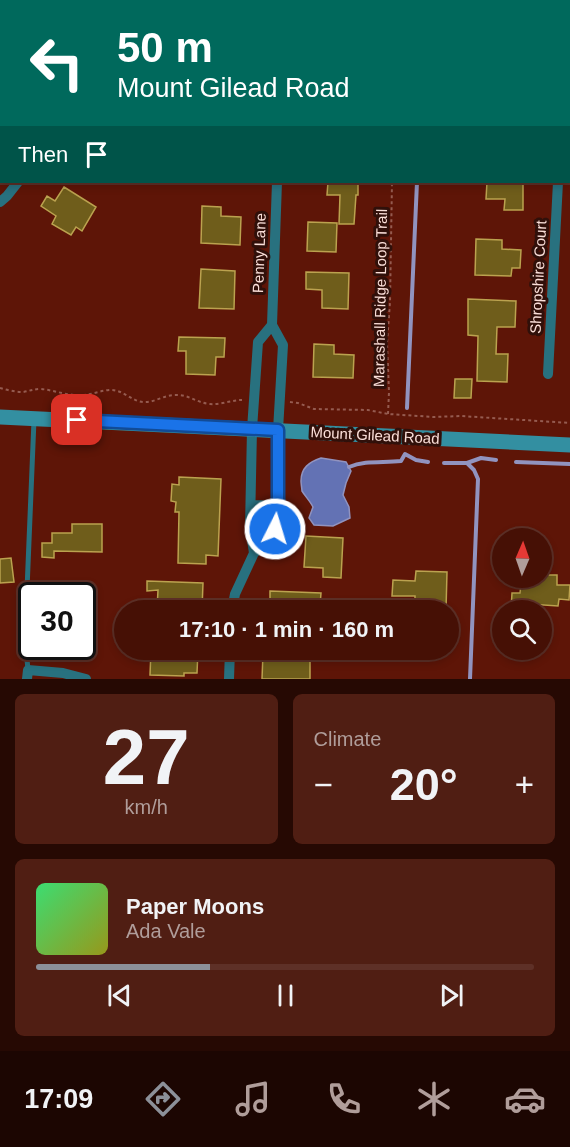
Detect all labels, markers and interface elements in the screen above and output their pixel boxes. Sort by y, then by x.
icon: left [18,24,96,102]
text: 50 m [117,24,213,71]
text: Mount Gilead Road [117,73,350,103]
icon: arrive [80,138,113,171]
text: Then [18,142,68,167]
street label: Marashall Ridge Loop Trail [370,209,390,387]
street label: Penny Lane [249,213,269,293]
street label: Shropshire Court [527,219,549,334]
pin [51,394,102,445]
icon: arrive [60,403,93,436]
street label: Mount Gilead Road [310,423,440,447]
position arrow [243,497,307,561]
north arrow [492,528,552,588]
map controls [492,528,552,660]
speed limit sign: 30 [18,582,96,660]
button: search [492,600,552,660]
text: 17:10 · 1 min · 160 m [179,617,394,642]
text: 27 [103,713,190,801]
text: Climate [314,728,381,750]
text: 20° [390,759,458,810]
text: − [314,766,333,803]
text: + [515,766,534,803]
text: km/h [125,796,168,818]
text: Paper Moons [126,894,264,919]
text: Ada Vale [126,920,206,942]
icon: previous [103,979,136,1012]
icon: pause [269,979,302,1012]
icon: next [435,979,468,1012]
icon: directions [142,1078,184,1120]
icon: music [232,1078,274,1120]
icon: phone [323,1078,365,1120]
icon: climate [413,1078,455,1120]
icon: car [504,1078,546,1120]
text: 17:09 [24,1084,93,1114]

